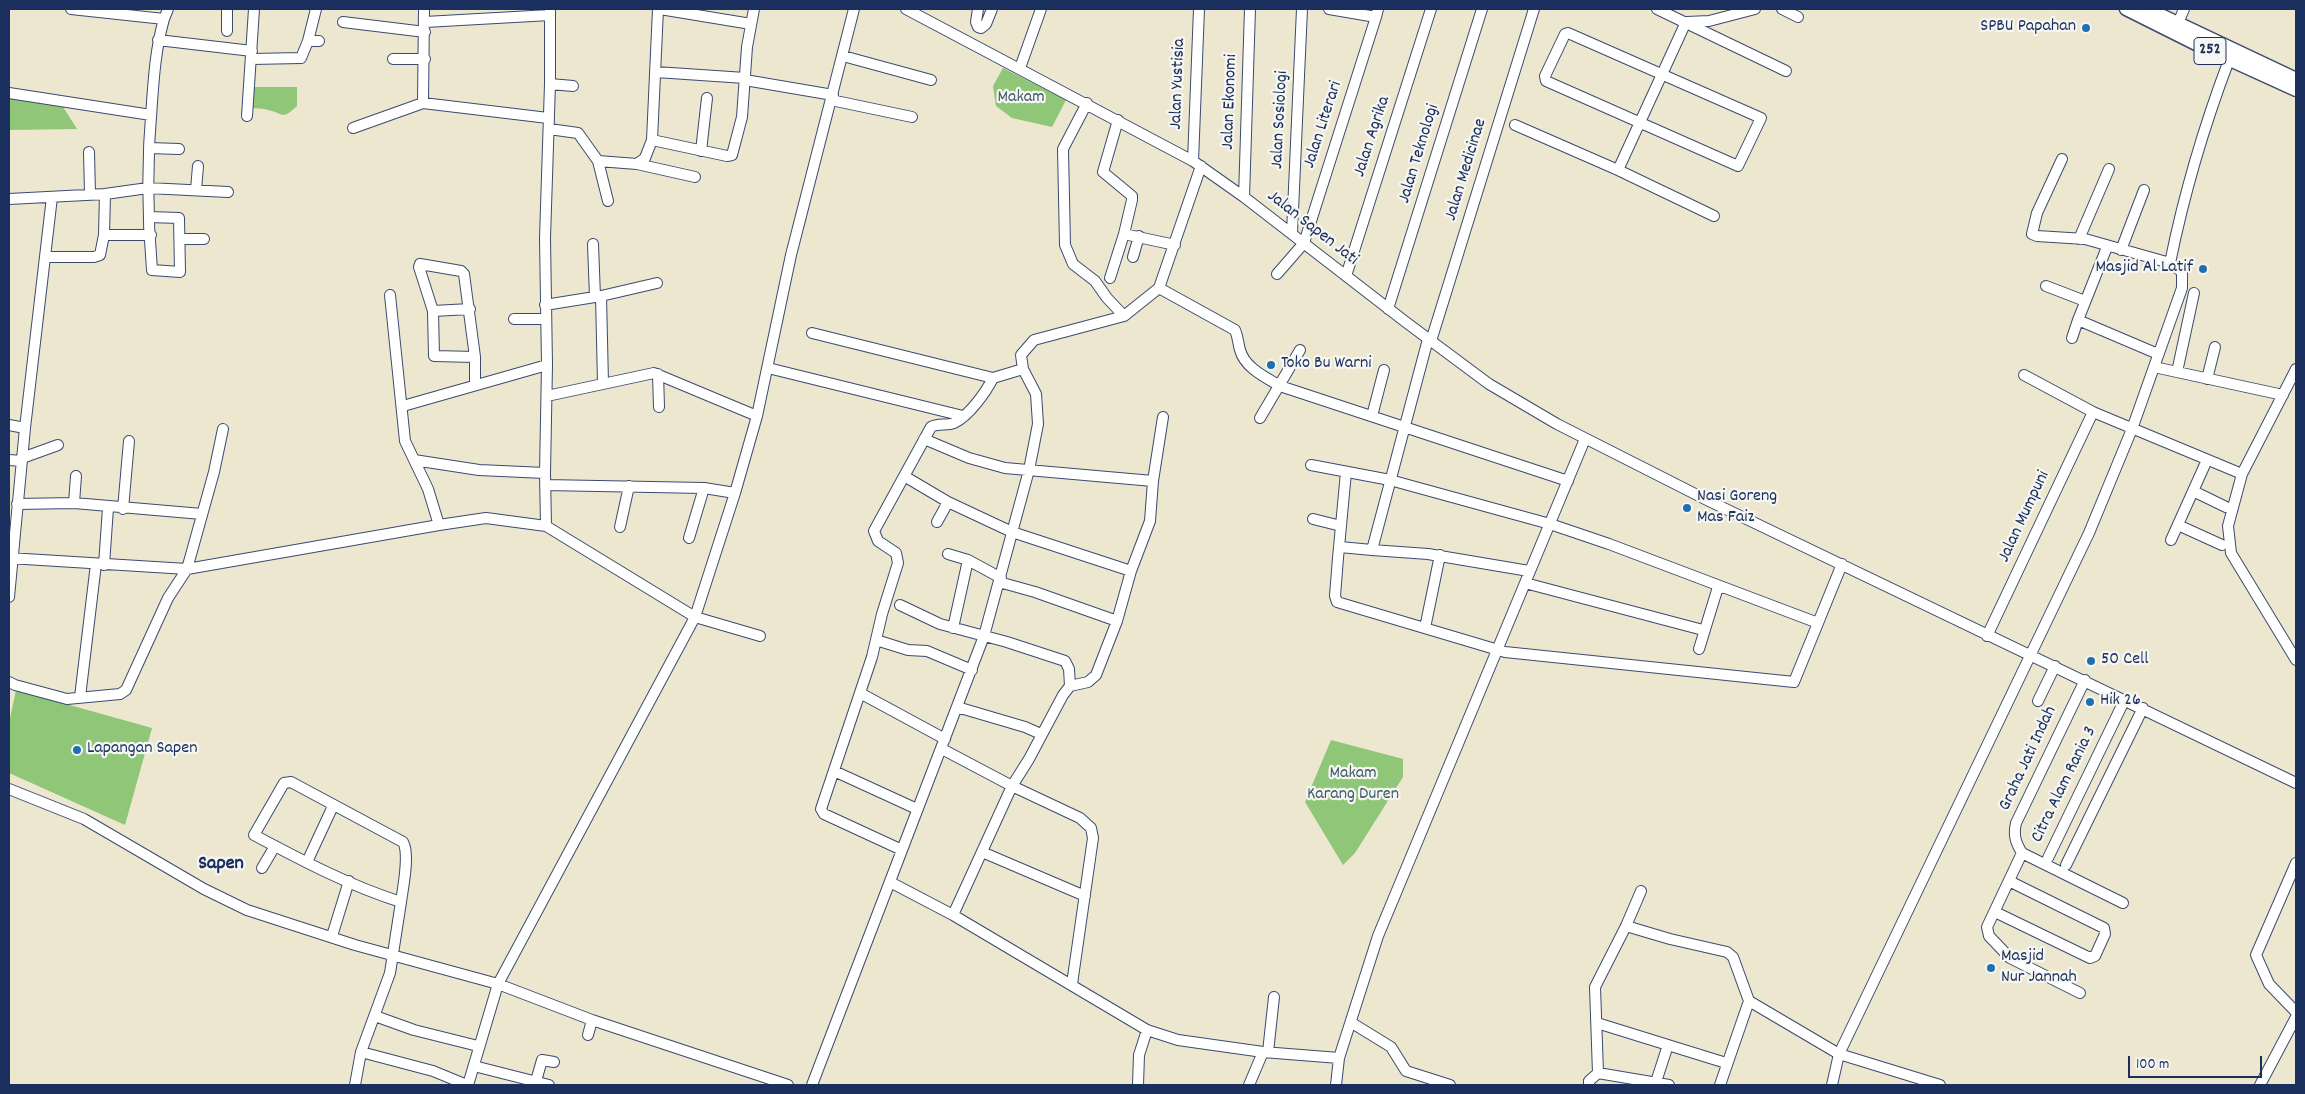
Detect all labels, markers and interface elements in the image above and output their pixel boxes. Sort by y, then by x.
place label: SPBU Papahan [1980,17,2076,39]
marker: SPBU Papahan [2080,22,2092,34]
road number: 252 [2194,37,2226,64]
street label: Jalan Yustisia [1167,38,1191,130]
street label: Jalan Ekonomi [1219,54,1243,150]
street label: Jalan Sosiologi [1268,70,1294,170]
street label: Jalan Literari [1300,79,1348,171]
park label: Makam [997,88,1045,110]
street label: Jalan Agrika [1350,94,1396,180]
street label: Jalan Teknologi [1395,102,1445,206]
street label: Jalan Medicinae [1441,116,1493,224]
street label: Jalan Sapen Jati [1262,187,1362,271]
place label: Masjid Al Latif [2096,258,2193,280]
marker: Masjid Al Latif [2197,263,2209,275]
place label: Toko Bu Warni [1281,354,1372,376]
marker: Toko Bu Warni [1265,359,1277,371]
street label: Jalan Mumpuni [1994,468,2056,566]
place label: Nasi Goreng Mas Faiz [1697,487,1777,530]
marker: Nasi Goreng Mas Faiz [1681,502,1693,514]
place label: 50 Cell [2101,650,2149,672]
marker: 50 Cell [2085,655,2097,667]
place label: Hik 26 [2100,691,2141,713]
marker: Hik 26 [2084,696,2096,708]
street label: Graha Jati Indah [1995,703,2063,815]
street label: Citra Alam Rania 3 [2028,723,2102,847]
place label: Lapangan Sapen [87,739,198,761]
marker: Lapangan Sapen [71,744,83,756]
park label: Makam Karang Duren [1307,764,1399,806]
district label: Sapen [198,853,244,877]
place label: Masjid Nur Jannah [2001,947,2077,990]
marker: Masjid Nur Jannah [1985,962,1997,974]
scale bar [2130,1046,2264,1078]
text: 100 m [2136,1054,2169,1076]

